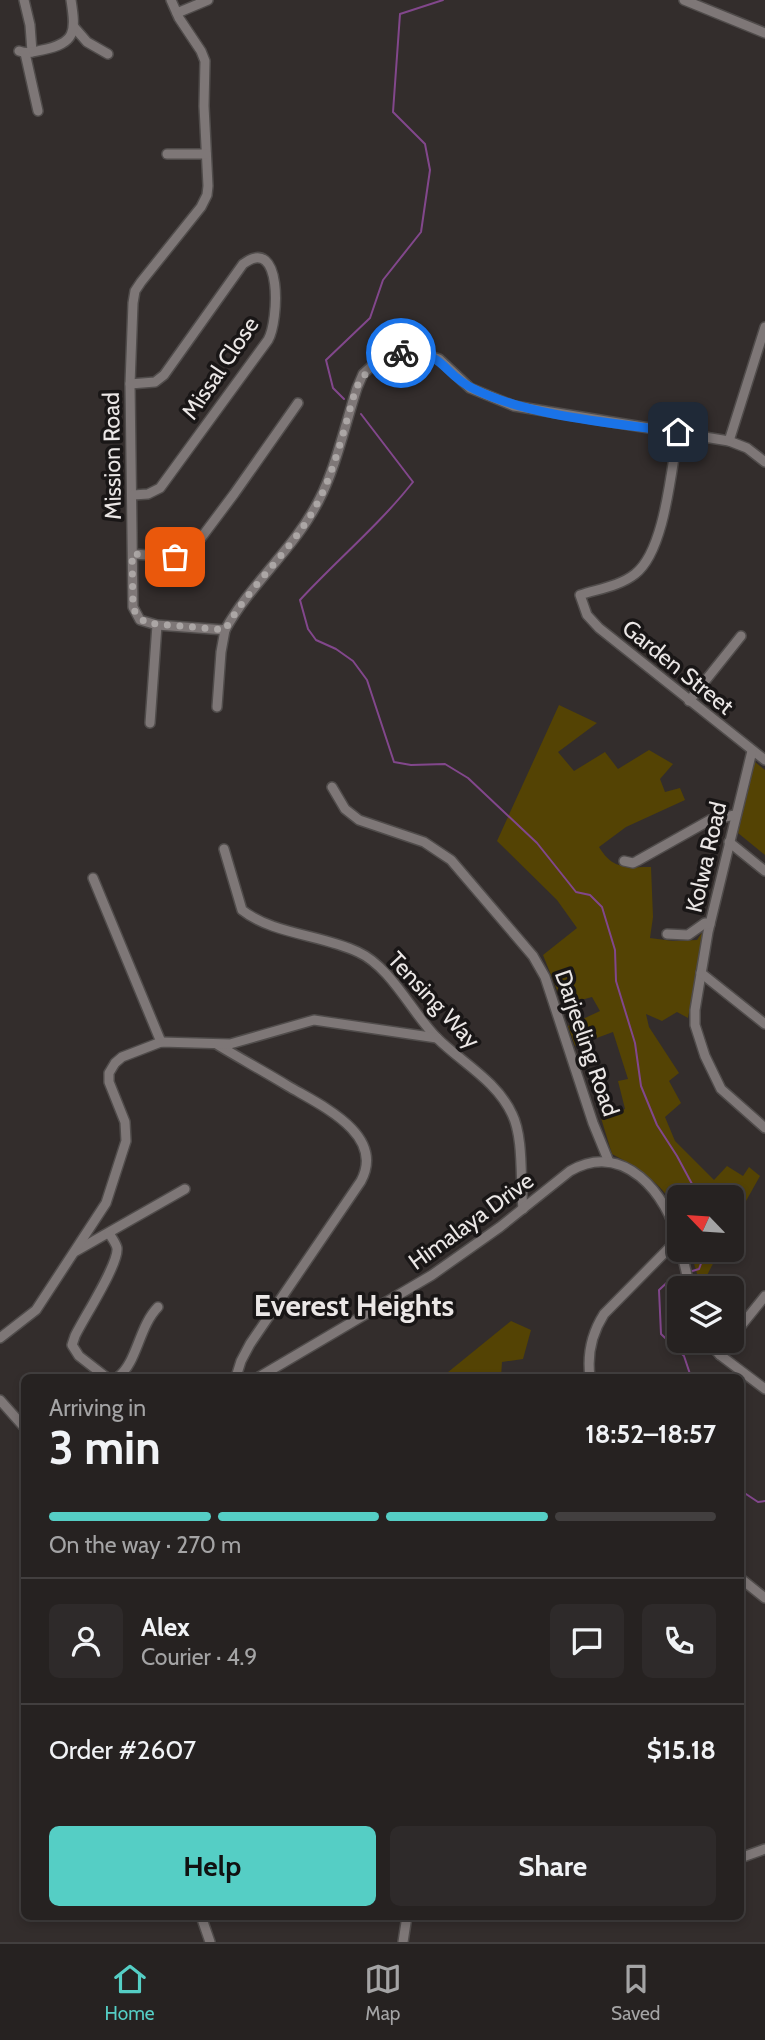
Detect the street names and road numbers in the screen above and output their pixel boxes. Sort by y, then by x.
street label: Missal Close [176,311,265,425]
street label: Mission Road [97,392,127,520]
street label: Garden Street [617,614,740,721]
street label: Kolwa Road [680,799,732,915]
street label: Tensing Way [382,946,486,1054]
street label: Darjeeling Road [549,966,625,1120]
street label: Himalaya Drive [403,1166,539,1276]

